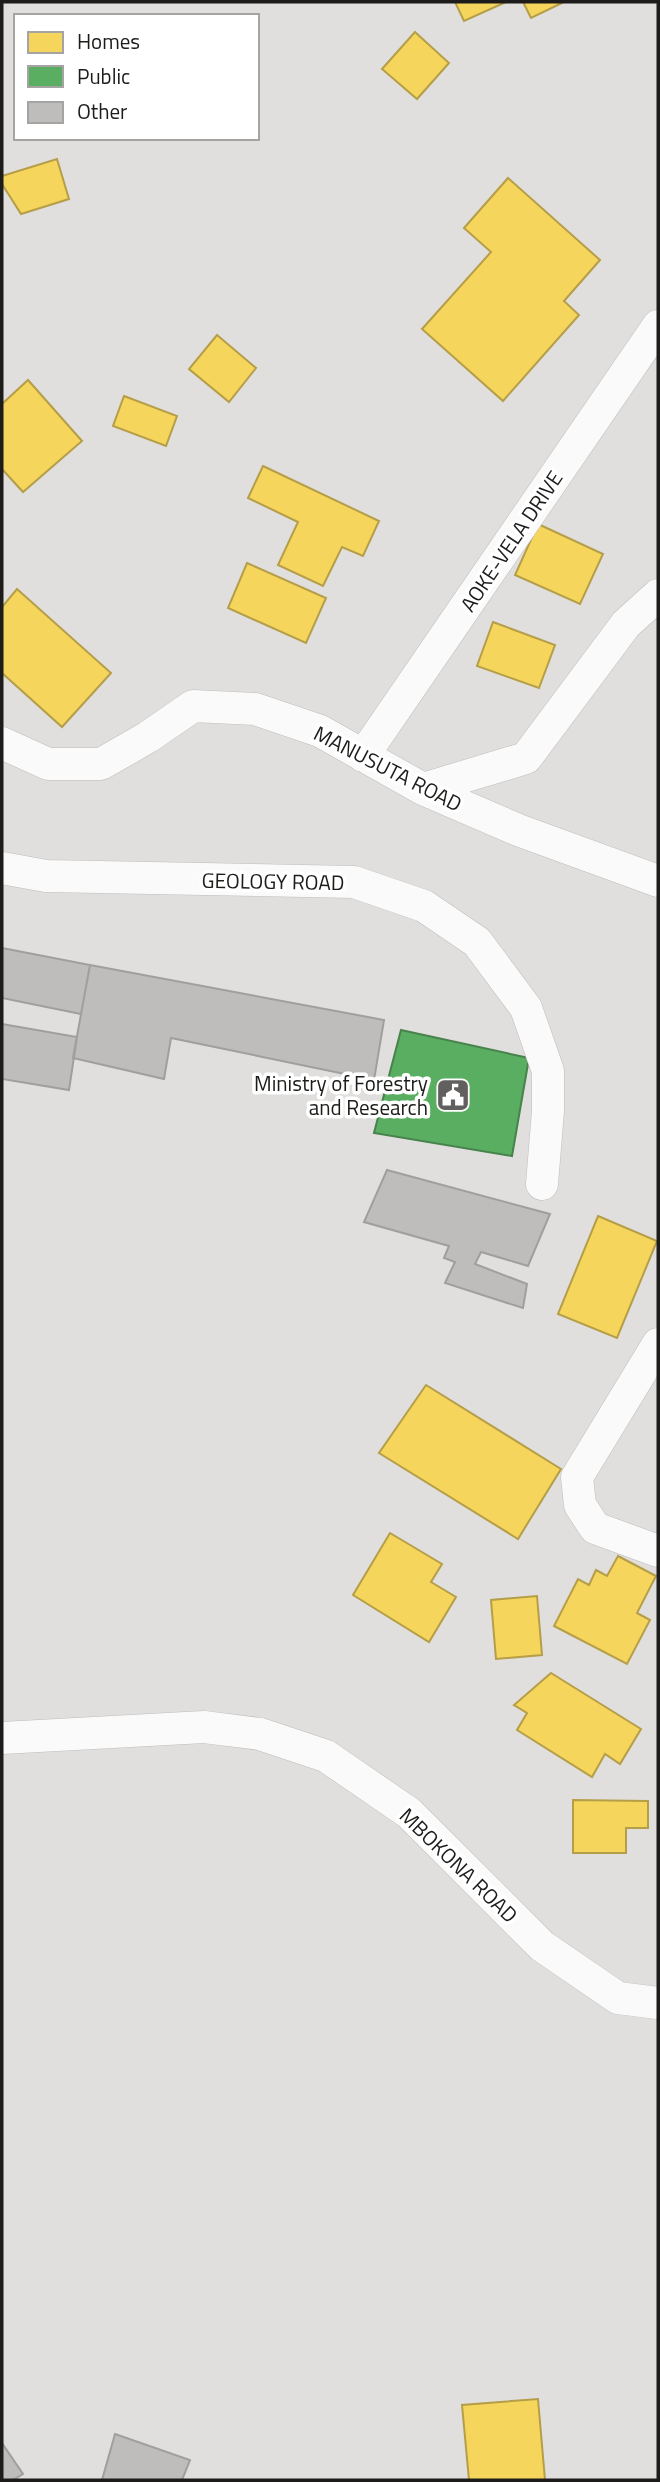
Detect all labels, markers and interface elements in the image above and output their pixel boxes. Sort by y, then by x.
legend [14,14,259,140]
text: Homes [77,25,140,57]
text: Public [77,60,130,92]
text: Other [77,95,127,127]
street label: AOKE-VELA DRIVE [452,464,570,618]
street label: MANUSUTA ROAD [308,717,468,819]
street label: GEOLOGY ROAD [201,864,345,898]
place label: Ministry of Forestry and Research [254,1067,428,1123]
public building icon: Ministry of Forestry and Research [434,1076,472,1114]
street label: MBOKONA ROAD [393,1800,525,1930]

